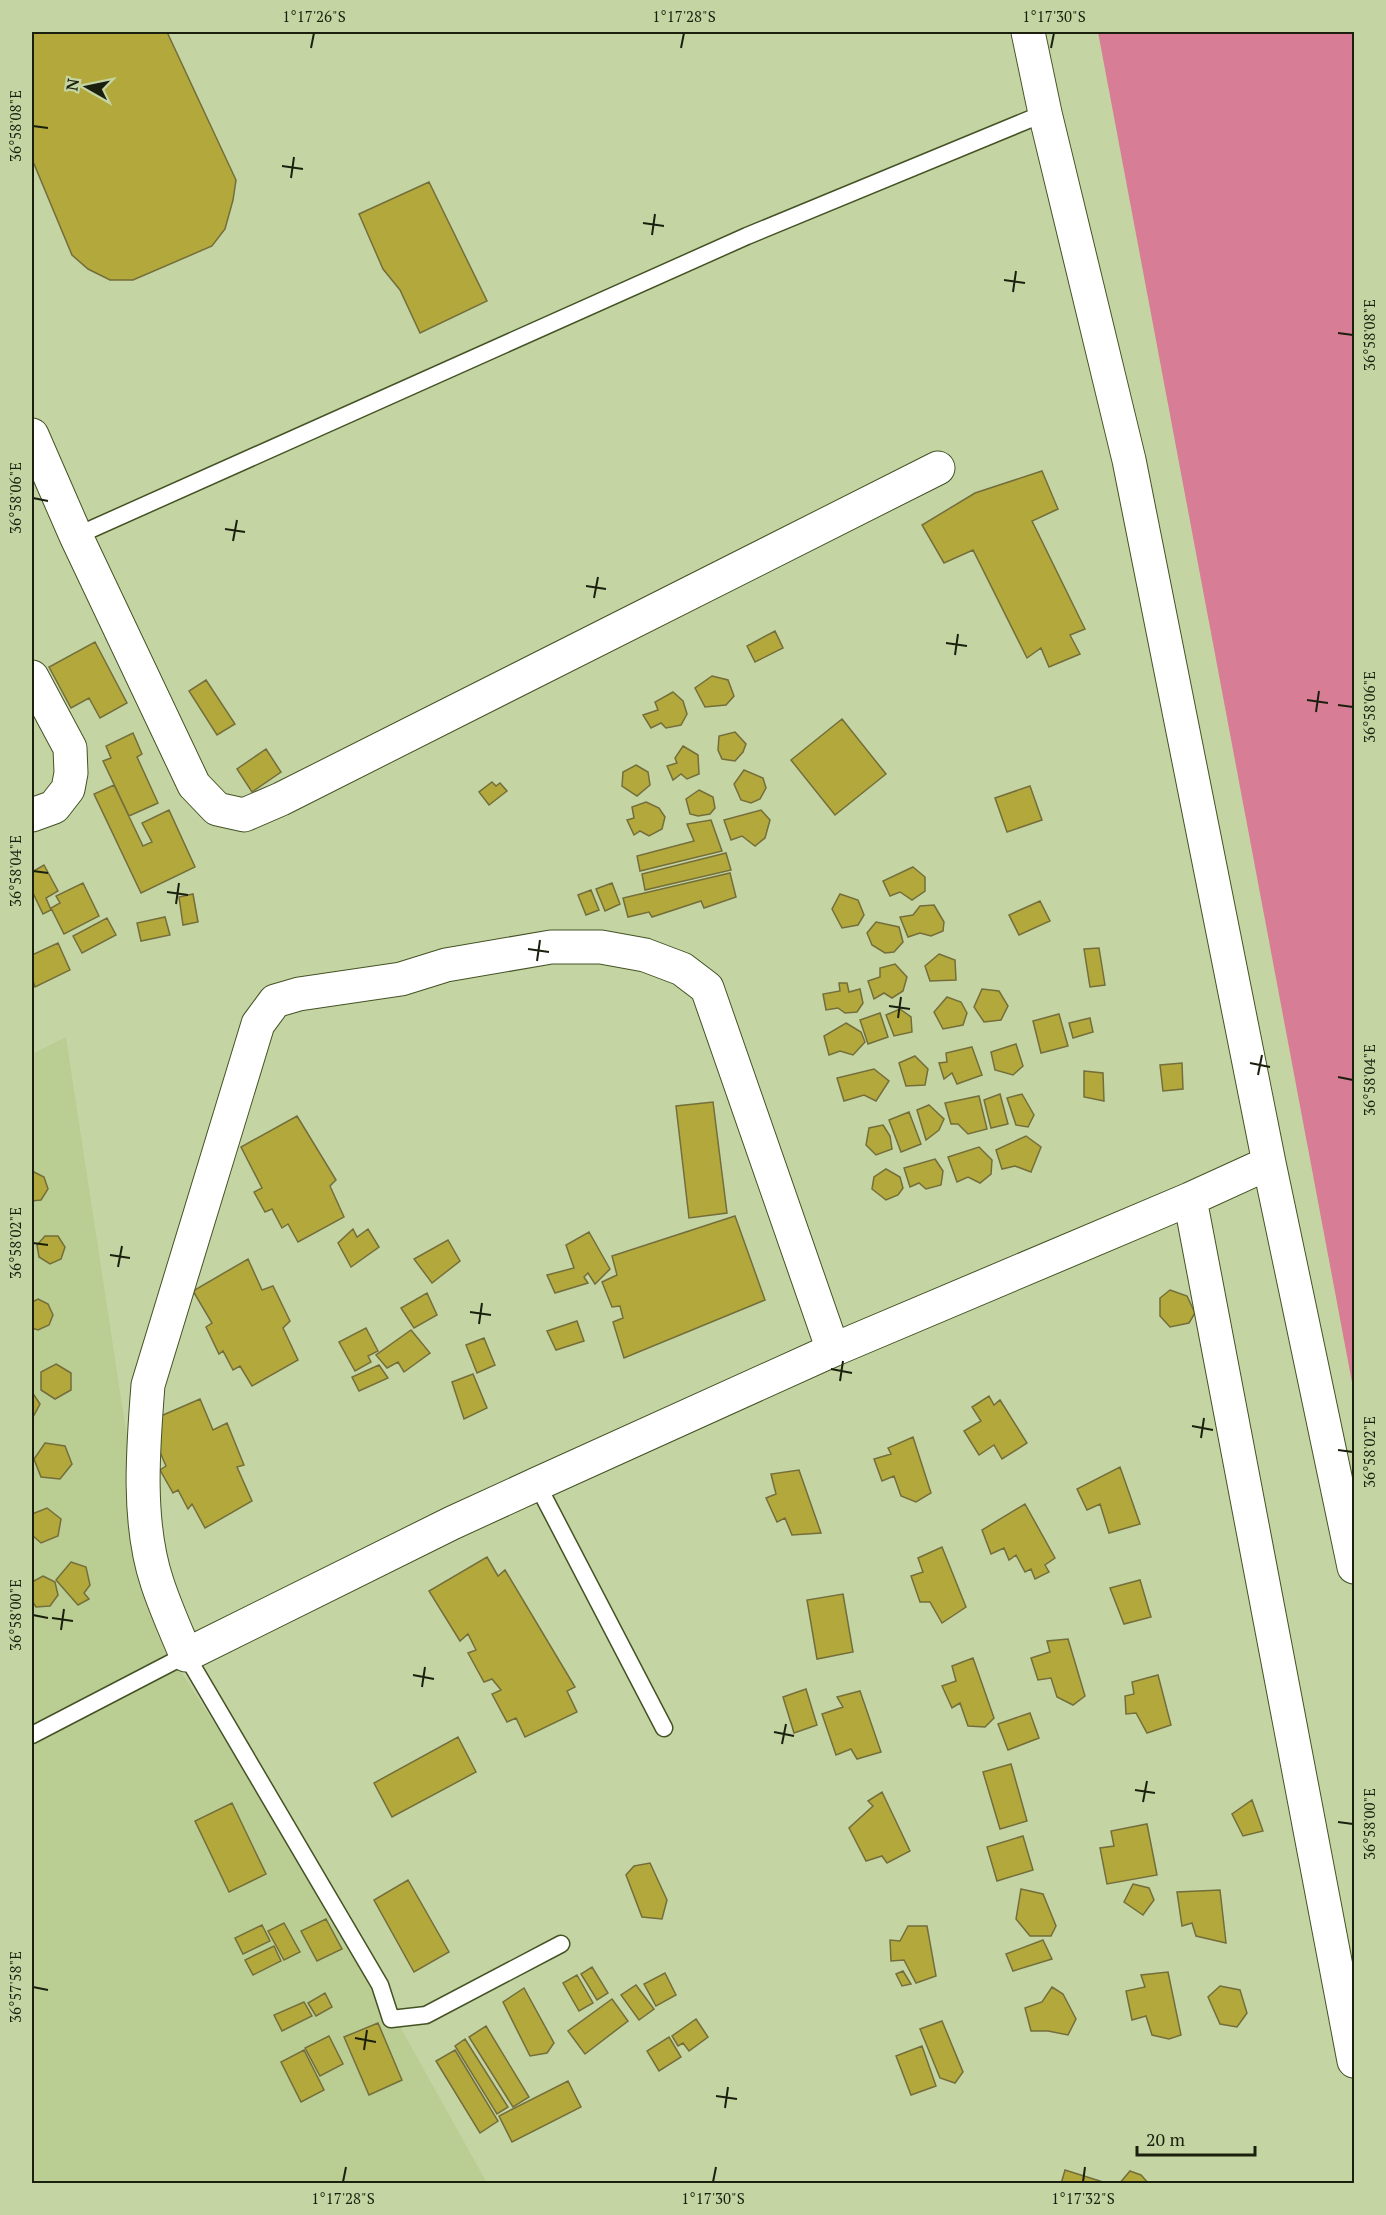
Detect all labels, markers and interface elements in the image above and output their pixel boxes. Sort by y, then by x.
text: 1°17'26"S [282,6,346,26]
text: 1°17'28"S [652,6,716,26]
text: 1°17'30"S [1022,6,1086,26]
north arrow [57,57,117,117]
text: N [60,77,84,92]
text: 36°58'08"E [5,90,25,162]
text: 36°58'08"E [1359,299,1379,371]
text: 36°58'06"E [5,462,25,534]
text: 36°58'06"E [1359,671,1379,743]
text: 36°58'04"E [5,835,25,907]
text: 36°58'04"E [1359,1044,1379,1116]
text: 36°58'02"E [5,1207,25,1279]
text: 36°58'02"E [1359,1416,1379,1488]
text: 36°58'00"E [5,1579,25,1651]
text: 36°58'00"E [1359,1788,1379,1860]
text: 36°57'58"E [5,1951,25,2023]
scale bar [1137,2119,1256,2157]
text: 20 m [1146,2127,1186,2151]
text: 1°17'28"S [311,2188,375,2208]
text: 1°17'30"S [681,2188,745,2208]
text: 1°17'32"S [1051,2188,1115,2208]

